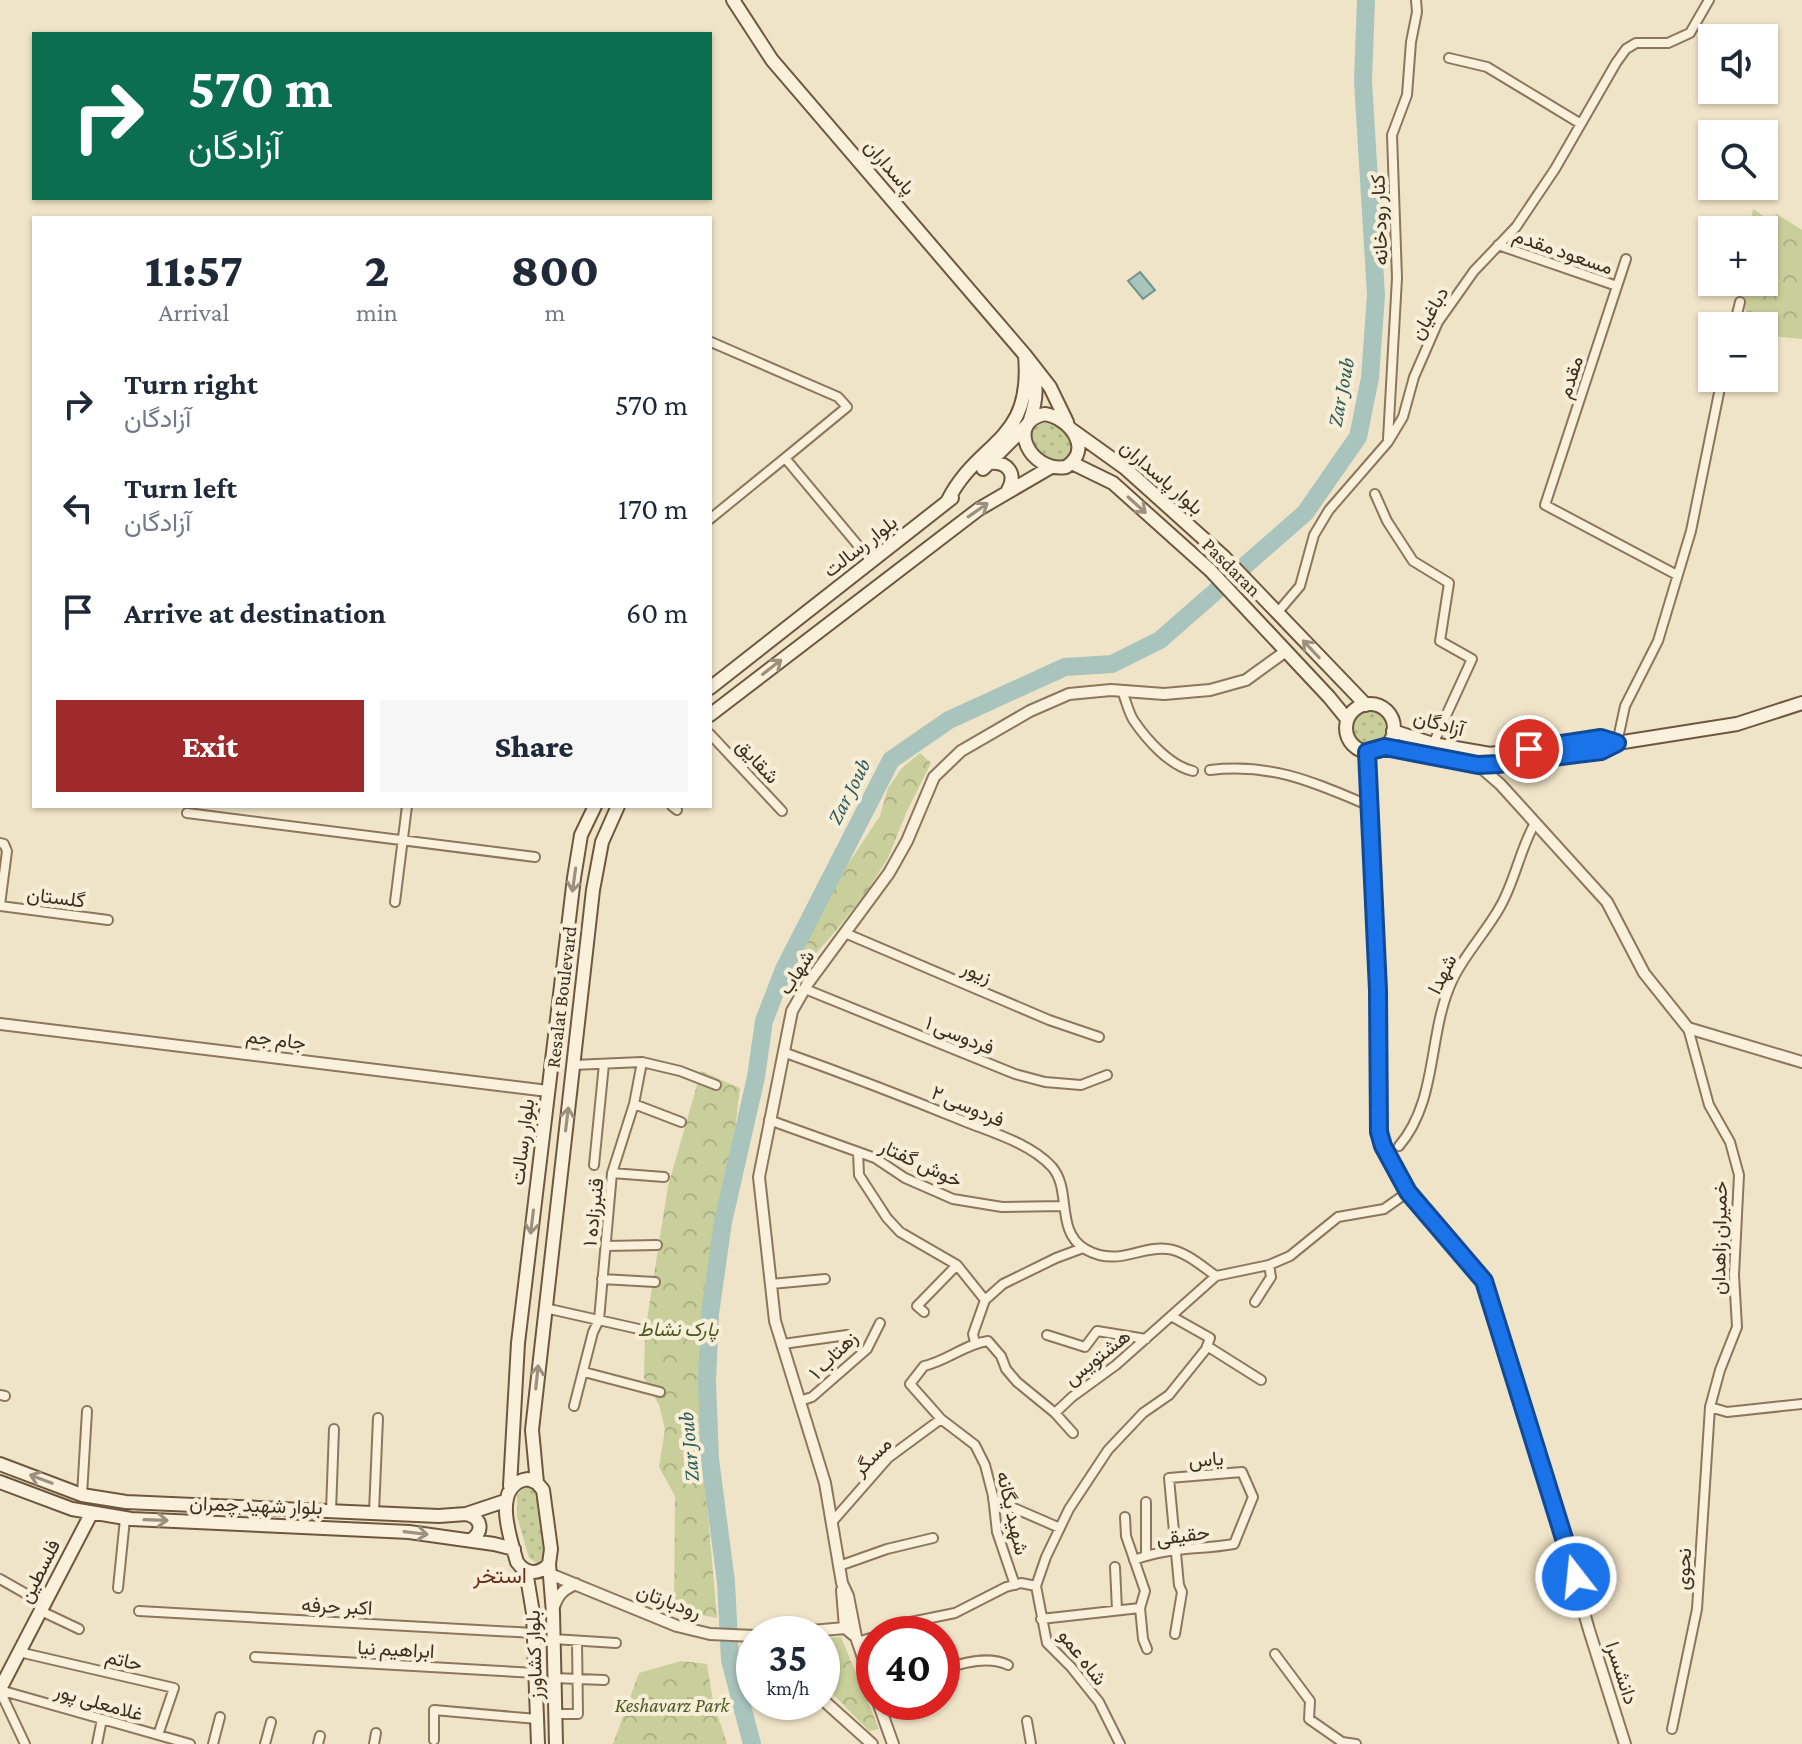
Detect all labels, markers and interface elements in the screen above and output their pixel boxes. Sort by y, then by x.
map controls [1698,24,1778,392]
button: sound [1698,24,1778,104]
text: 570 m [188,57,333,119]
icon: right [56,64,160,168]
button: search [1698,120,1778,200]
text: آزادگان [188,127,281,167]
street label: پاسداران [858,135,920,201]
street label: کنار رودخانه [1366,174,1394,266]
button: + [1698,216,1778,296]
street label: مسعود مقدم [1509,224,1616,280]
text: 11:57 [145,243,243,296]
text: 2 [364,243,389,296]
text: 800 [510,243,599,296]
street label: دباغیان [1405,283,1454,344]
text: Arrival [159,298,229,327]
text: min [356,298,398,327]
text: m [544,298,565,327]
button: − [1698,312,1778,392]
street label: مقدم [1553,353,1589,402]
water label: Zar Joub [1322,355,1360,429]
text: Turn right [124,367,258,400]
icon: right [56,382,100,426]
text: 570 m [615,388,688,421]
text: آزادگان [124,404,191,433]
street label: بلوار پاسداران [1114,435,1208,521]
text: Turn left [124,471,237,504]
icon: left [56,486,100,530]
text: 170 m [618,492,688,525]
one-way arrow [1127,496,1147,514]
one-way arrow [967,502,989,518]
text: آزادگان [124,508,191,537]
street label: بلوار رسالت [819,511,902,583]
street label: Pasdaran [1198,533,1266,601]
icon: arrive [56,590,100,634]
text: Arrive at destination [124,596,386,629]
text: 60 m [626,596,688,629]
one-way arrow [1302,640,1321,659]
one-way arrow [760,659,782,676]
button: Exit [56,700,364,792]
button: Share [380,700,688,792]
street label: آزادگان [1411,706,1468,743]
pin [1495,715,1563,783]
icon: arrive [1507,727,1551,771]
street label: شقایق [731,734,784,788]
water label: Zar Joub [821,754,876,828]
one-way arrow [566,867,581,892]
street label: گلستان [26,883,87,912]
street label: Resalat Boulevard [541,924,581,1069]
street label: شهاب [774,946,820,999]
street label: شهدا [1423,951,1463,998]
street label: زیور [957,956,995,990]
street label: فردوسی ۱ [922,1011,998,1061]
street label: جام جم [244,1024,307,1056]
street label: فردوسی ۲ [928,1081,1008,1133]
street label: بلوار رسالت [506,1097,540,1187]
one-way arrow [559,1106,574,1133]
street label: خوش گفتار [875,1134,966,1193]
street label: قنبرزاده ۱ [578,1177,610,1248]
street label: خمیران زاهدان [1707,1181,1733,1295]
one-way arrow [525,1208,540,1235]
park label: پارک نشاط [638,1318,719,1343]
street label: هشتویس [1060,1324,1136,1391]
street label: زهتاب ۱ [804,1326,863,1385]
one-way arrow [530,1364,545,1391]
water label: Zar Joub [673,1411,704,1483]
street label: مسگر [847,1432,897,1482]
street label: یاس [1188,1447,1224,1472]
street label: شهید یگانه [991,1469,1033,1557]
one-way arrow [29,1471,54,1485]
street label: بلوار شهید چمران [189,1492,323,1521]
one-way arrow [142,1513,169,1528]
street label: حقیقی [1155,1521,1211,1550]
one-way arrow [402,1526,428,1541]
position arrow [1534,1535,1618,1619]
street label: فلسطین [14,1536,65,1607]
street label: نحوی [1671,1547,1697,1591]
district label: استخر [472,1563,527,1589]
street label: رودبارتان [633,1579,704,1625]
street label: اکبر حرفه [301,1593,373,1621]
street label: بلوار کشاورز [521,1610,549,1701]
speed limit sign: 40 [856,1616,960,1720]
street label: شاه عمو [1053,1625,1112,1691]
text: 35 [768,1635,808,1680]
street label: ابراهیم نیا [357,1636,435,1664]
street label: دانشسرا [1600,1639,1642,1708]
street label: حاتم [103,1645,145,1677]
text: km/h [766,1677,810,1699]
street label: غلامعلی پور [51,1679,146,1728]
park label: Keshavarz Park [615,1694,731,1716]

